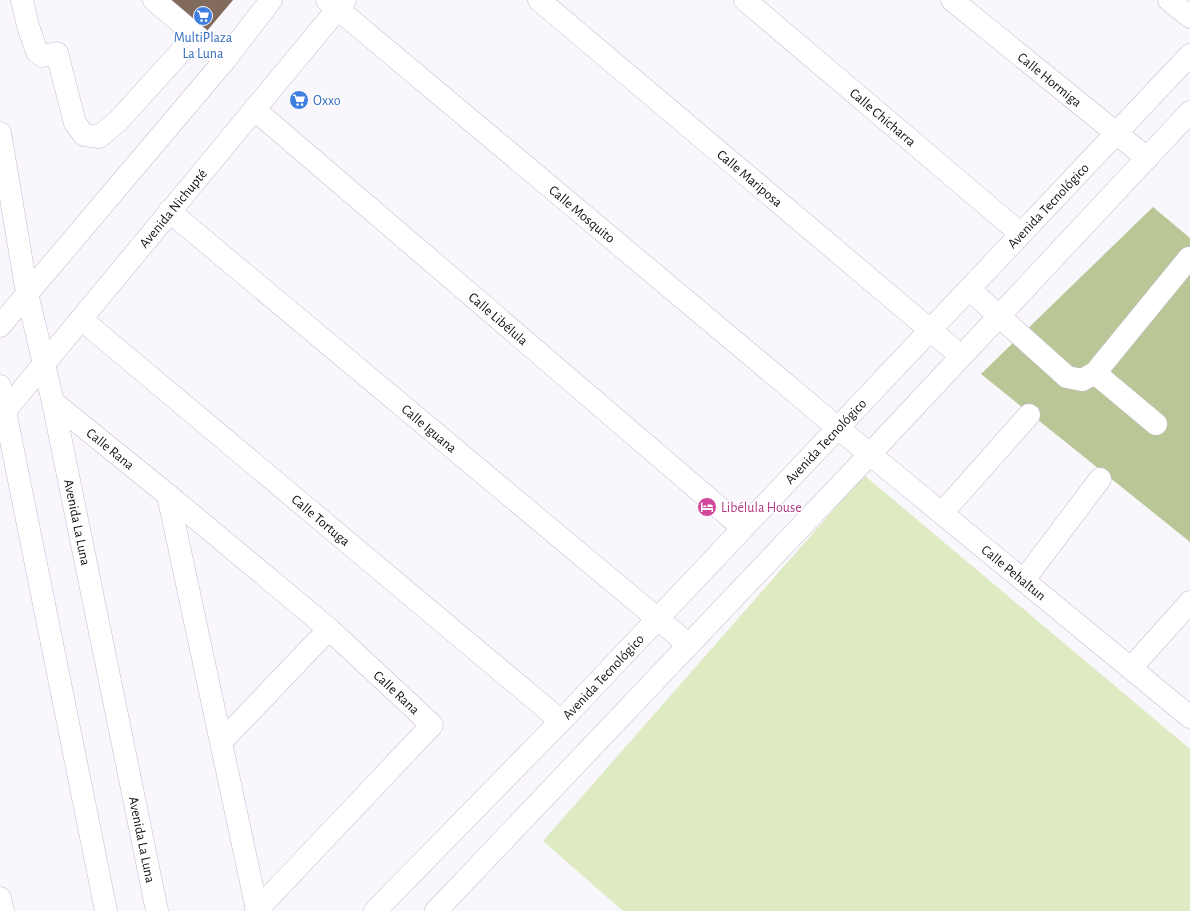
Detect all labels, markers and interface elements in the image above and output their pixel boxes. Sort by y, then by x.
supermarket icon: MultiPlaza La Luna [192,5,214,27]
place label: MultiPlaza La Luna [174,31,233,61]
street label: Calle Hormiga [1015,50,1084,110]
street label: Calle Chicharra [847,86,919,150]
supermarket icon: Oxxo [288,89,310,111]
place label: Oxxo [313,94,341,108]
street label: Calle Mariposa [714,147,785,210]
street label: Avenida Tecnológico [1005,161,1092,251]
street label: Avenida Nichupté [137,167,210,251]
street label: Calle Mosquito [546,183,617,246]
street label: Calle Libélula [466,290,531,349]
street label: Avenida Tecnológico [783,396,870,487]
street label: Calle Iguana [398,402,459,456]
street label: Calle Rana [83,426,137,473]
street label: Avenida La Luna [61,478,92,567]
street label: Calle Tortuga [288,492,353,549]
hotel icon: Libélula House [696,496,718,518]
place label: Libélula House [721,501,802,515]
street label: Calle Pehaltun [978,543,1048,603]
street label: Avenida Tecnológico [560,632,647,723]
street label: Calle Rana [370,668,422,718]
street label: Avenida La Luna [126,795,157,885]

